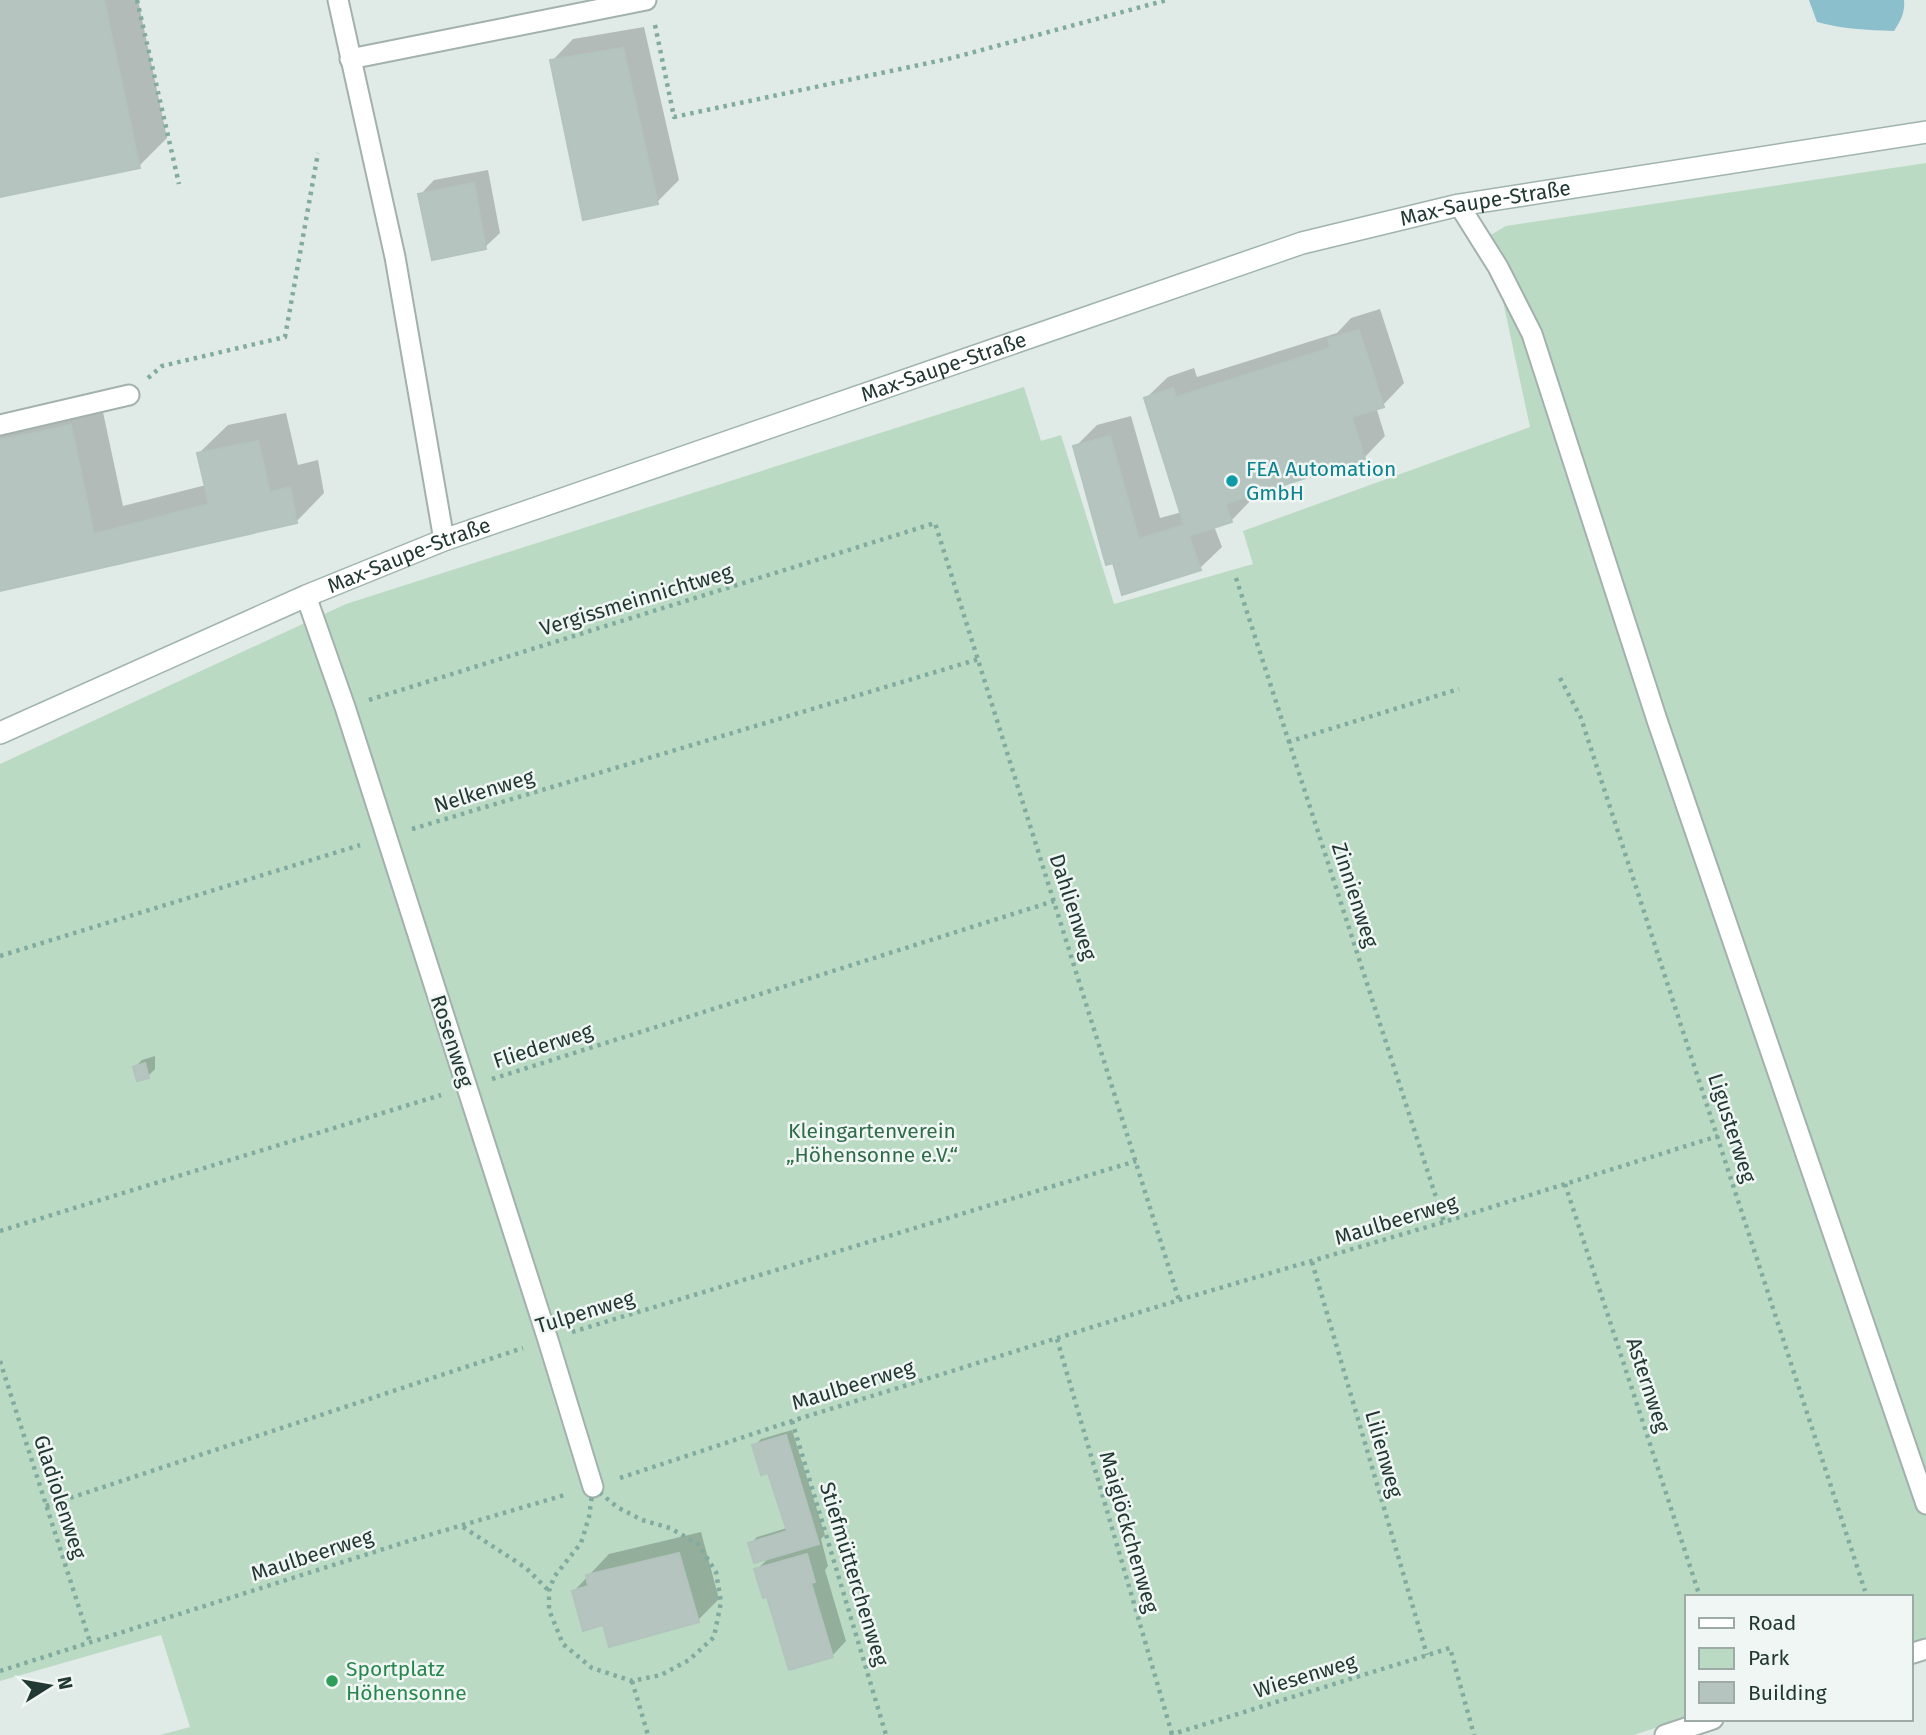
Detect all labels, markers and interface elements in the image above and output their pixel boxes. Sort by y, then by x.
street label: Max-Saupe-Straße [1397,175,1573,232]
street label: Max-Saupe-Straße [858,326,1030,408]
place label: FEA Automation GmbH [1246,456,1396,506]
marker: FEA Automation GmbH [1224,473,1240,489]
street label: Max-Saupe-Straße [323,512,494,599]
street label: Vergissmeinnichtweg [537,558,735,642]
street label: Nelkenweg [431,763,537,819]
street label: Zinnienweg [1326,839,1384,951]
street label: Dahlienweg [1044,851,1102,964]
street label: Rosenweg [425,992,479,1091]
street label: Fliederweg [490,1018,596,1074]
street label: Ligusterweg [1702,1070,1762,1186]
park label: Kleingartenverein „Höhensonne e.V.“ [786,1118,958,1168]
street label: Maulbeerweg [1331,1189,1461,1251]
street label: Tulpenweg [532,1285,638,1339]
street label: Asternweg [1620,1334,1676,1436]
street label: Maulbeerweg [788,1354,918,1416]
street label: Lilienweg [1359,1407,1409,1501]
street label: Gladiolenweg [28,1432,92,1562]
street label: Maiglöckchenweg [1093,1448,1165,1616]
street label: Stiefmütterchenweg [814,1479,894,1669]
street label: Maulbeerweg [248,1523,376,1587]
legend [1685,1595,1912,1721]
text: Road [1748,1610,1796,1636]
text: Park [1748,1645,1790,1671]
street label: Wiesenweg [1251,1648,1359,1704]
north arrow [14,1651,84,1721]
place label: Sportplatz Höhensonne [346,1656,467,1706]
marker: Sportplatz Höhensonne [324,1673,340,1689]
text: N [53,1674,78,1691]
text: Building [1748,1680,1827,1706]

